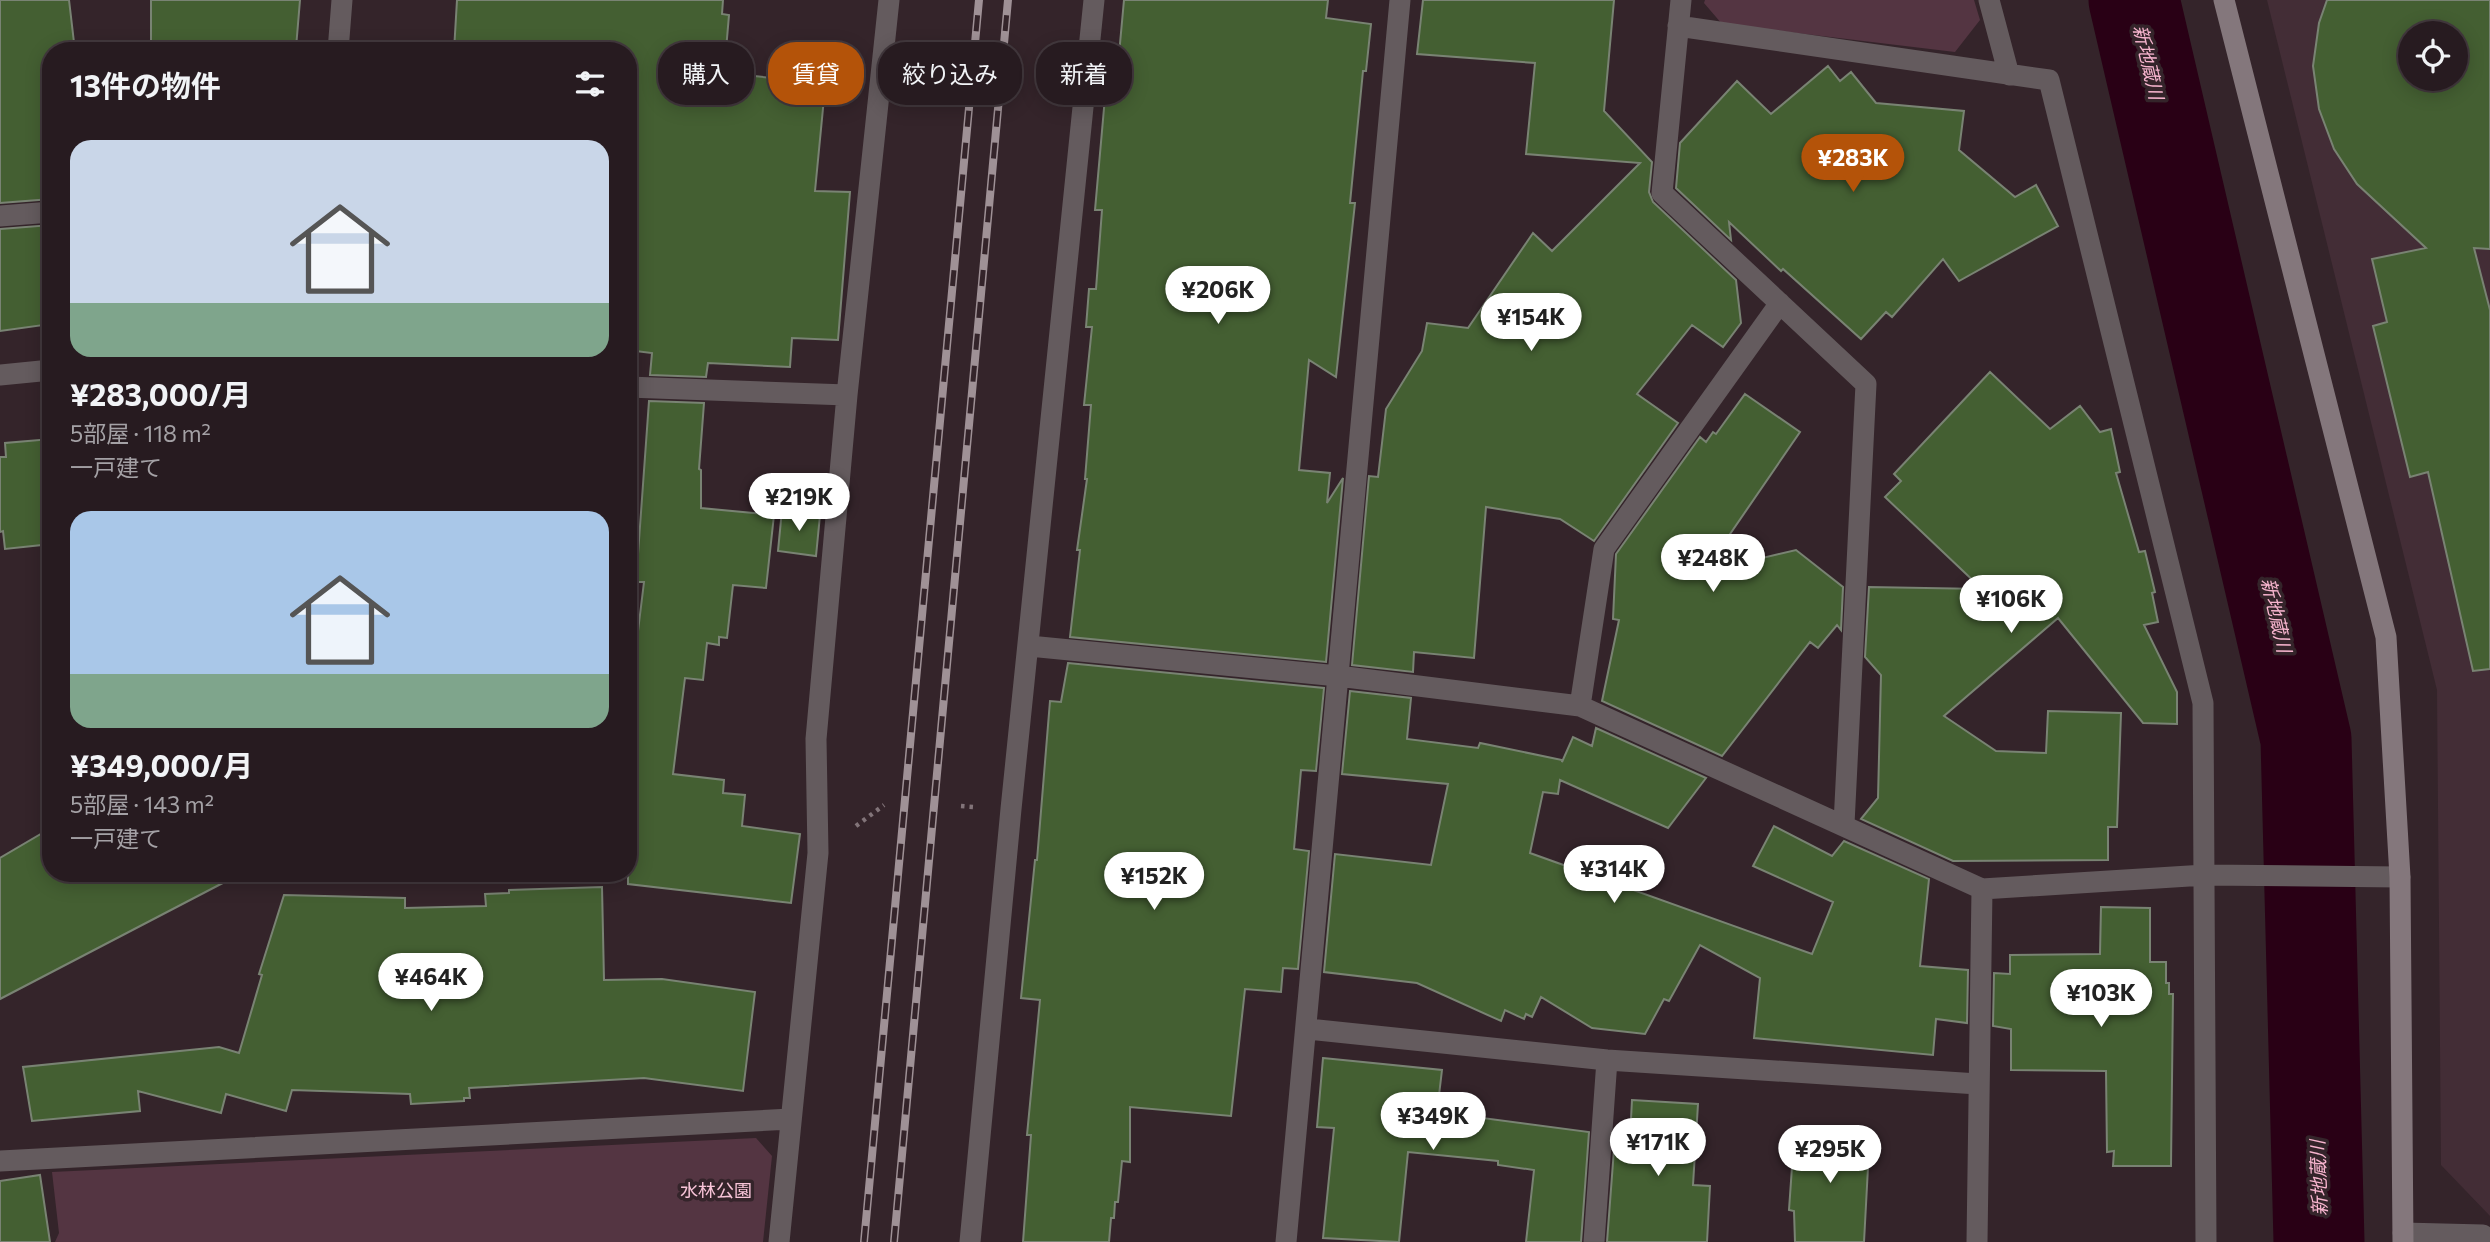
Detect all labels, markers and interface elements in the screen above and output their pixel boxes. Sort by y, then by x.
map controls [2398,21,2468,91]
button: locate [2398,21,2468,91]
water label: 新地蔵川 [2129,22,2169,104]
chip: 購入 [658,42,754,105]
chip: 賃貸 [768,42,864,105]
chip: 絞り込み [878,42,1022,105]
chip: 新着 [1036,42,1132,105]
icon: filters [571,65,609,103]
text: 13件の物件 [70,66,221,103]
pin: ¥283K [1804,134,1902,194]
text: ¥283K [1817,143,1889,171]
icon: home [277,186,403,312]
pin: ¥206K [1169,266,1267,326]
text: ¥206K [1181,275,1255,303]
pin: ¥154K [1482,294,1580,353]
text: ¥154K [1497,302,1565,330]
text: ¥283,000/月 [70,375,252,412]
text: 5部屋 · 118 m² [70,419,211,447]
text: 一戸建て [70,453,162,481]
pin: ¥219K [750,474,848,533]
text: ¥219K [765,482,833,510]
pin: ¥248K [1664,534,1762,594]
text: ¥248K [1677,543,1749,571]
icon: home [277,557,403,683]
water label: 新地蔵川 [2257,575,2297,657]
pin: ¥106K [1962,576,2060,635]
text: ¥106K [1976,584,2046,612]
text: ¥349,000/月 [70,746,253,783]
text: 5部屋 · 143 m² [70,790,214,818]
text: 一戸建て [70,824,162,852]
pin: ¥314K [1565,846,1663,905]
pin: ¥152K [1105,852,1203,912]
text: ¥314K [1580,854,1648,882]
text: ¥152K [1120,861,1188,889]
pin: ¥464K [382,954,480,1013]
text: ¥464K [394,962,468,990]
pin: ¥103K [2052,970,2150,1029]
text: ¥103K [2066,978,2136,1006]
pin: ¥349K [1384,1092,1482,1152]
text: ¥349K [1397,1101,1469,1129]
pin: ¥171K [1609,1118,1707,1178]
pin: ¥295K [1781,1126,1879,1185]
text: ¥171K [1626,1127,1690,1155]
text: ¥295K [1794,1134,1866,1162]
water label: 新地蔵川 [2305,1138,2331,1216]
park label: 水林公園 [680,1179,752,1201]

